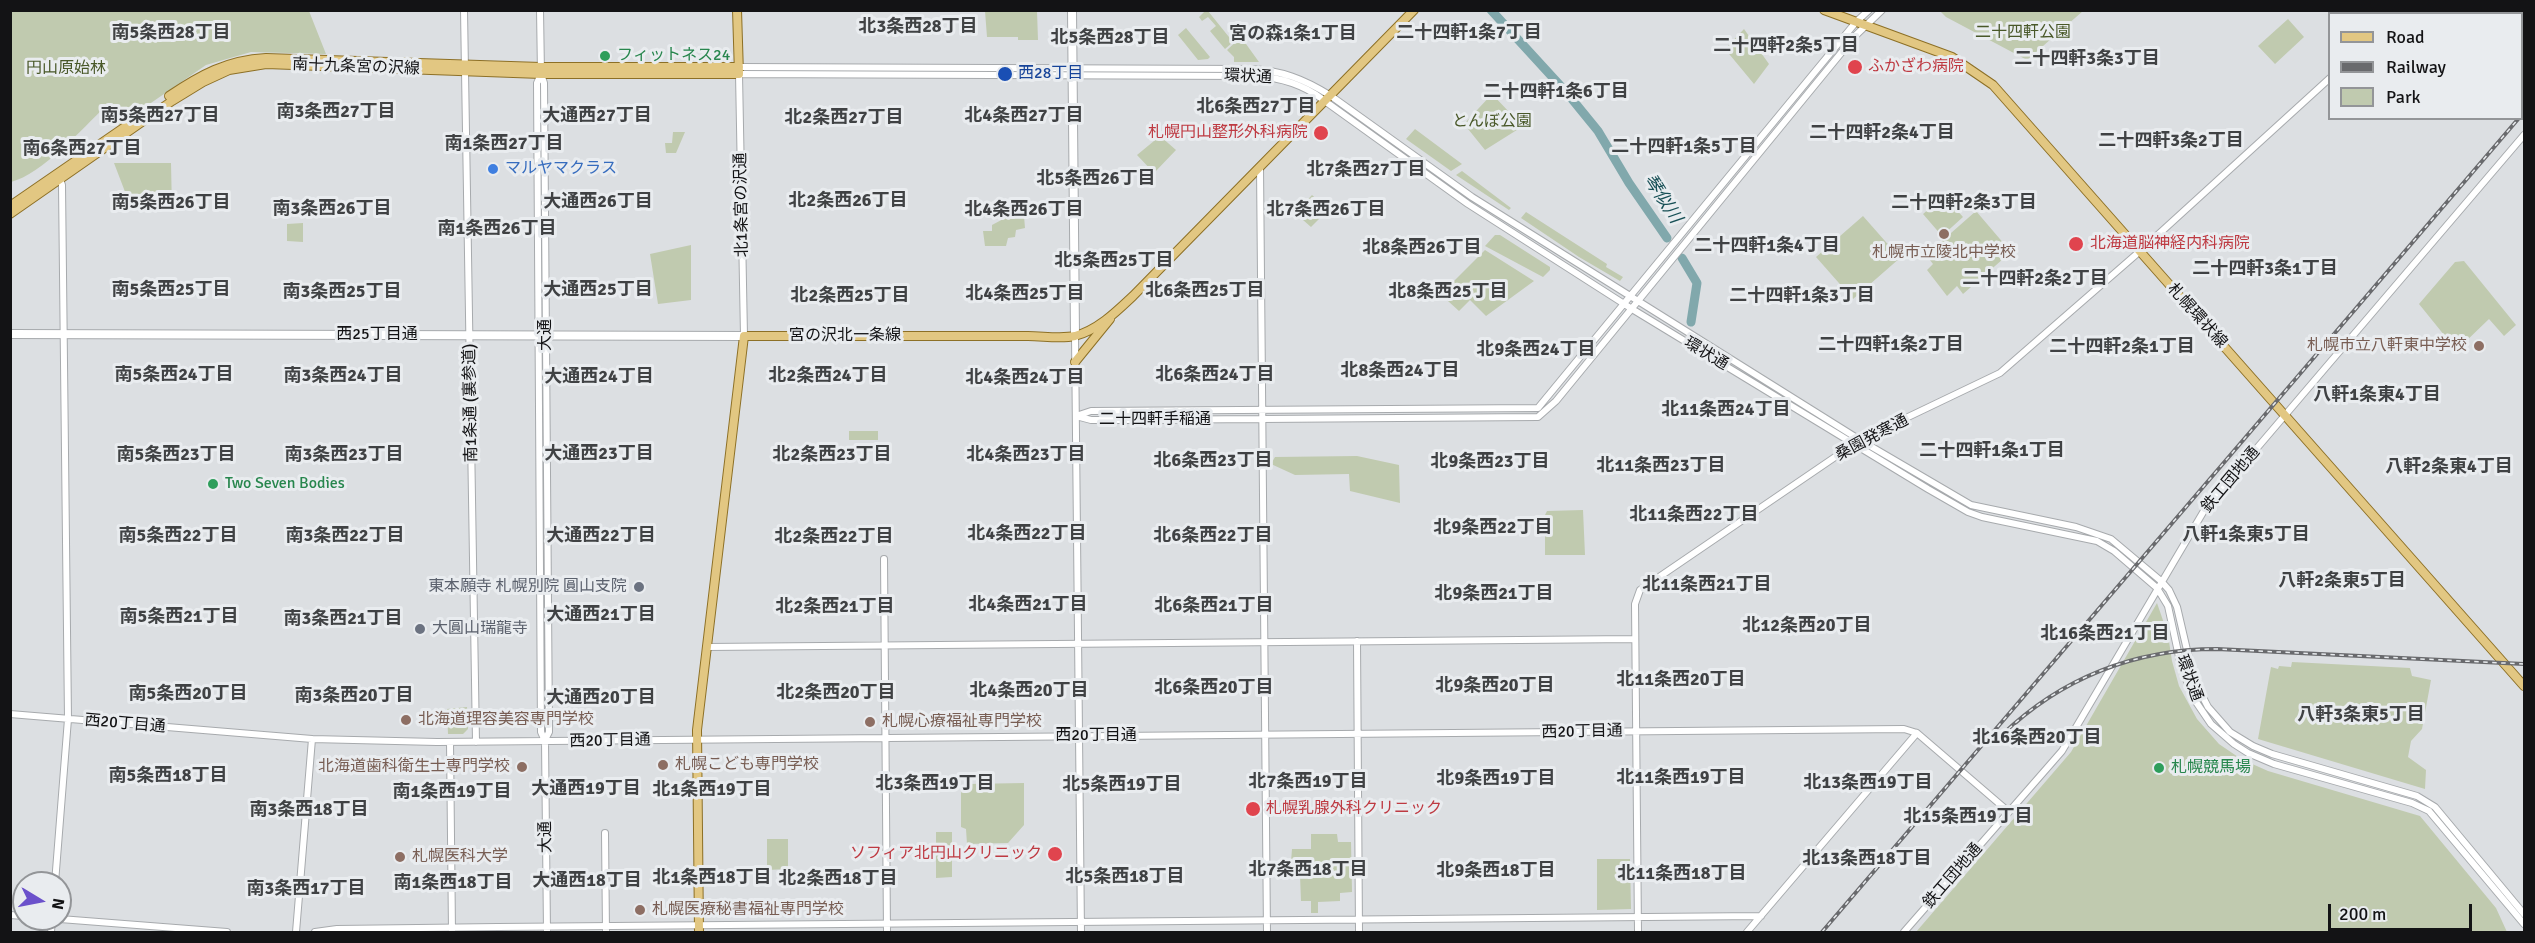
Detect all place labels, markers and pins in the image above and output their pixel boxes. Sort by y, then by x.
place label: フィットネス24 [617,46,730,66]
marker: フィットネス24 [598,49,612,63]
place label: ふかざわ病院 [1868,57,1964,77]
marker: ふかざわ病院 [1846,58,1864,76]
place label: 西28丁目 [1018,64,1083,84]
marker: 西28丁目 [996,65,1014,83]
place label: 札幌円山整形外科病院 [1148,123,1308,143]
marker: 札幌円山整形外科病院 [1312,124,1330,142]
place label: マルヤマクラス [505,159,617,179]
marker: マルヤマクラス [486,162,500,176]
marker: 札幌市立陵北中学校 [1937,227,1951,241]
place label: 北海道脳神経内科病院 [2090,234,2250,254]
marker: 北海道脳神経内科病院 [2067,235,2085,253]
place label: 札幌市立陵北中学校 [1872,243,2016,263]
place label: 札幌市立八軒東中学校 [2307,336,2467,356]
marker: 札幌市立八軒東中学校 [2472,339,2486,353]
place label: Two Seven Bodies [225,474,345,494]
marker: Two Seven Bodies [206,477,220,491]
place label: 東本願寺 札幌別院 圓山支院 [428,577,627,597]
marker: 東本願寺 札幌別院 圓山支院 [632,580,646,594]
place label: 大圓山瑞龍寺 [432,619,528,639]
marker: 大圓山瑞龍寺 [413,622,427,636]
place label: 北海道理容美容専門学校 [418,710,594,730]
place label: 札幌心療福祉専門学校 [882,712,1042,732]
marker: 北海道理容美容専門学校 [399,713,413,727]
marker: 札幌心療福祉専門学校 [863,715,877,729]
place label: 札幌こども専門学校 [675,755,819,775]
place label: 北海道歯科衛生士専門学校 [318,757,510,777]
marker: 札幌こども専門学校 [656,758,670,772]
place label: 札幌競馬場 [2171,758,2251,778]
marker: 北海道歯科衛生士専門学校 [515,760,529,774]
marker: 札幌競馬場 [2152,761,2166,775]
place label: 札幌乳腺外科クリニック [1266,799,1442,819]
marker: 札幌乳腺外科クリニック [1244,800,1262,818]
place label: ソフィア北円山クリニック [850,844,1042,864]
marker: ソフィア北円山クリニック [1046,845,1064,863]
place label: 札幌医科大学 [412,847,508,867]
marker: 札幌医科大学 [393,850,407,864]
place label: 札幌医療秘書福祉専門学校 [652,900,844,920]
marker: 札幌医療秘書福祉専門学校 [633,903,647,917]

